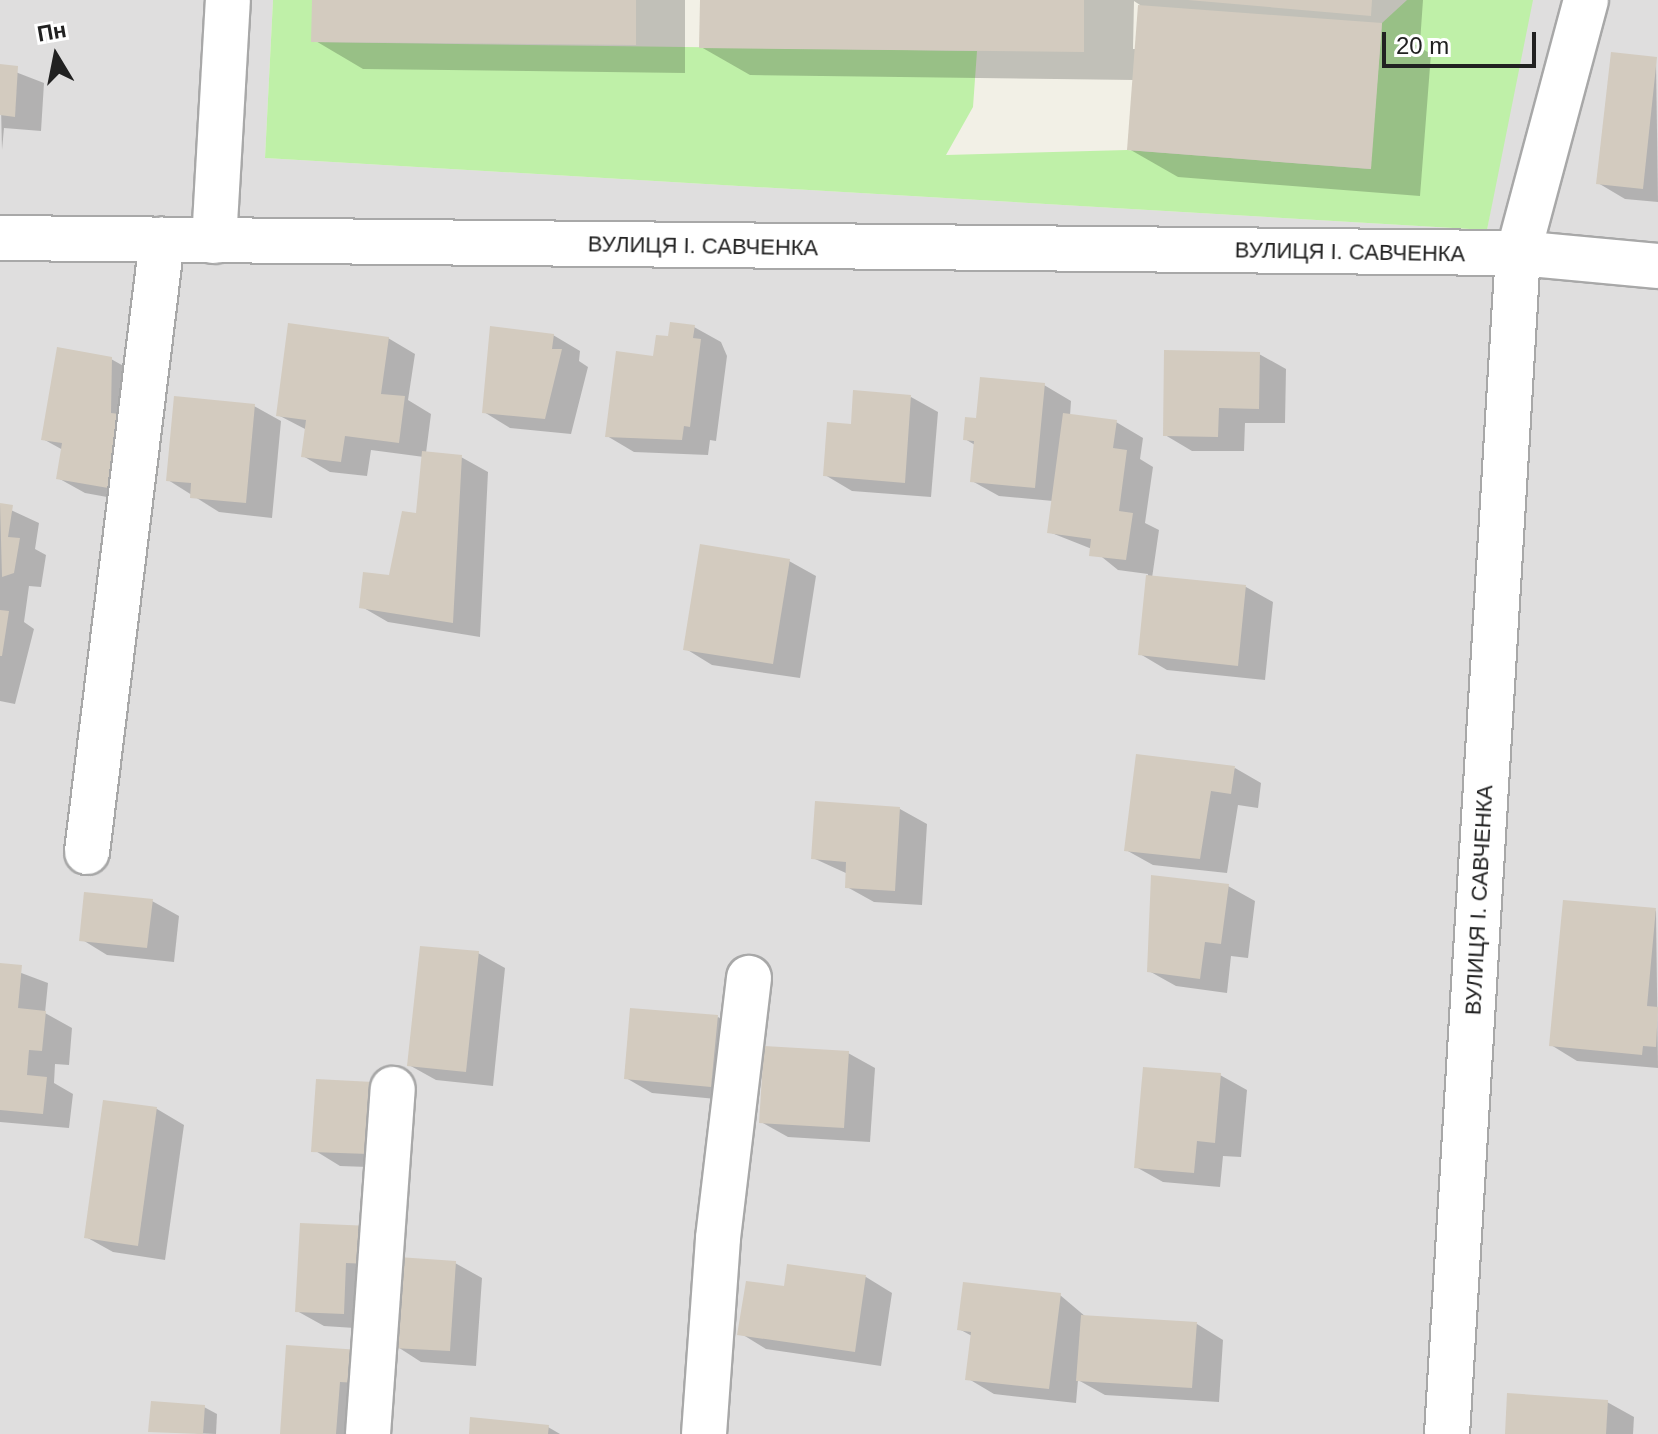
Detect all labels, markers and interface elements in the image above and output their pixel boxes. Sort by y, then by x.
north arrow [16,16,96,96]
scale bar [1386,16,1540,66]
text: Пн [35,17,68,47]
text: 20 m [1396,32,1449,59]
street label: ВУЛИЦЯ І. САВЧЕНКА [588,231,818,261]
street label: ВУЛИЦЯ І. САВЧЕНКА [1235,237,1465,267]
street label: ВУЛИЦЯ І. САВЧЕНКА [1460,784,1498,1016]

